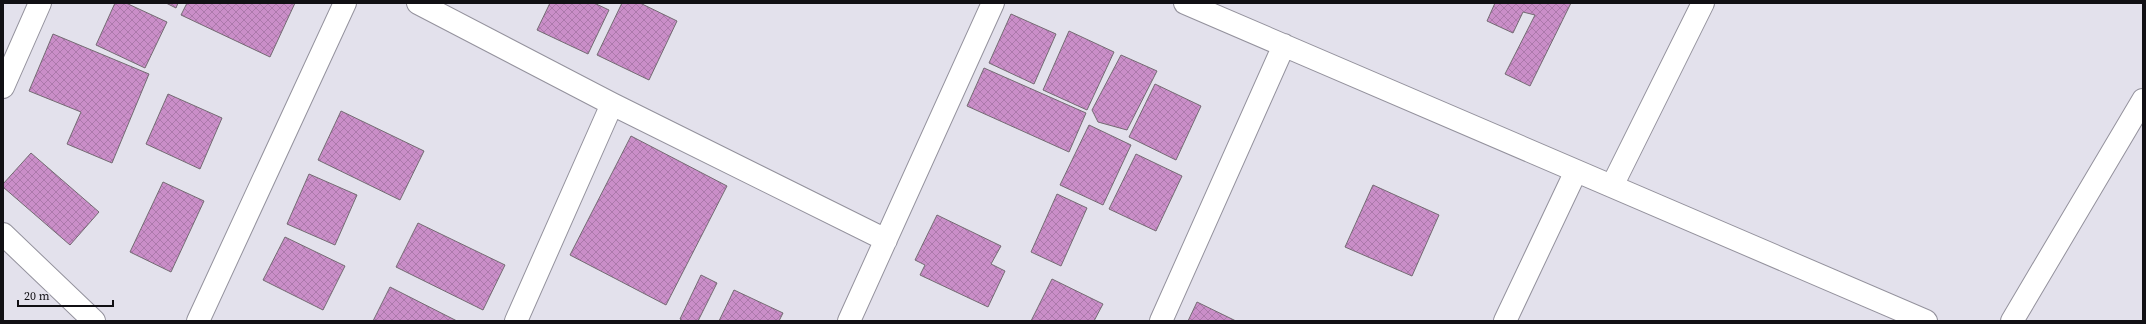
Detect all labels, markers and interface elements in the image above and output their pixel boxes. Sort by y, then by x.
scale bar [18,282,113,308]
text: 20 m [24,288,50,304]

